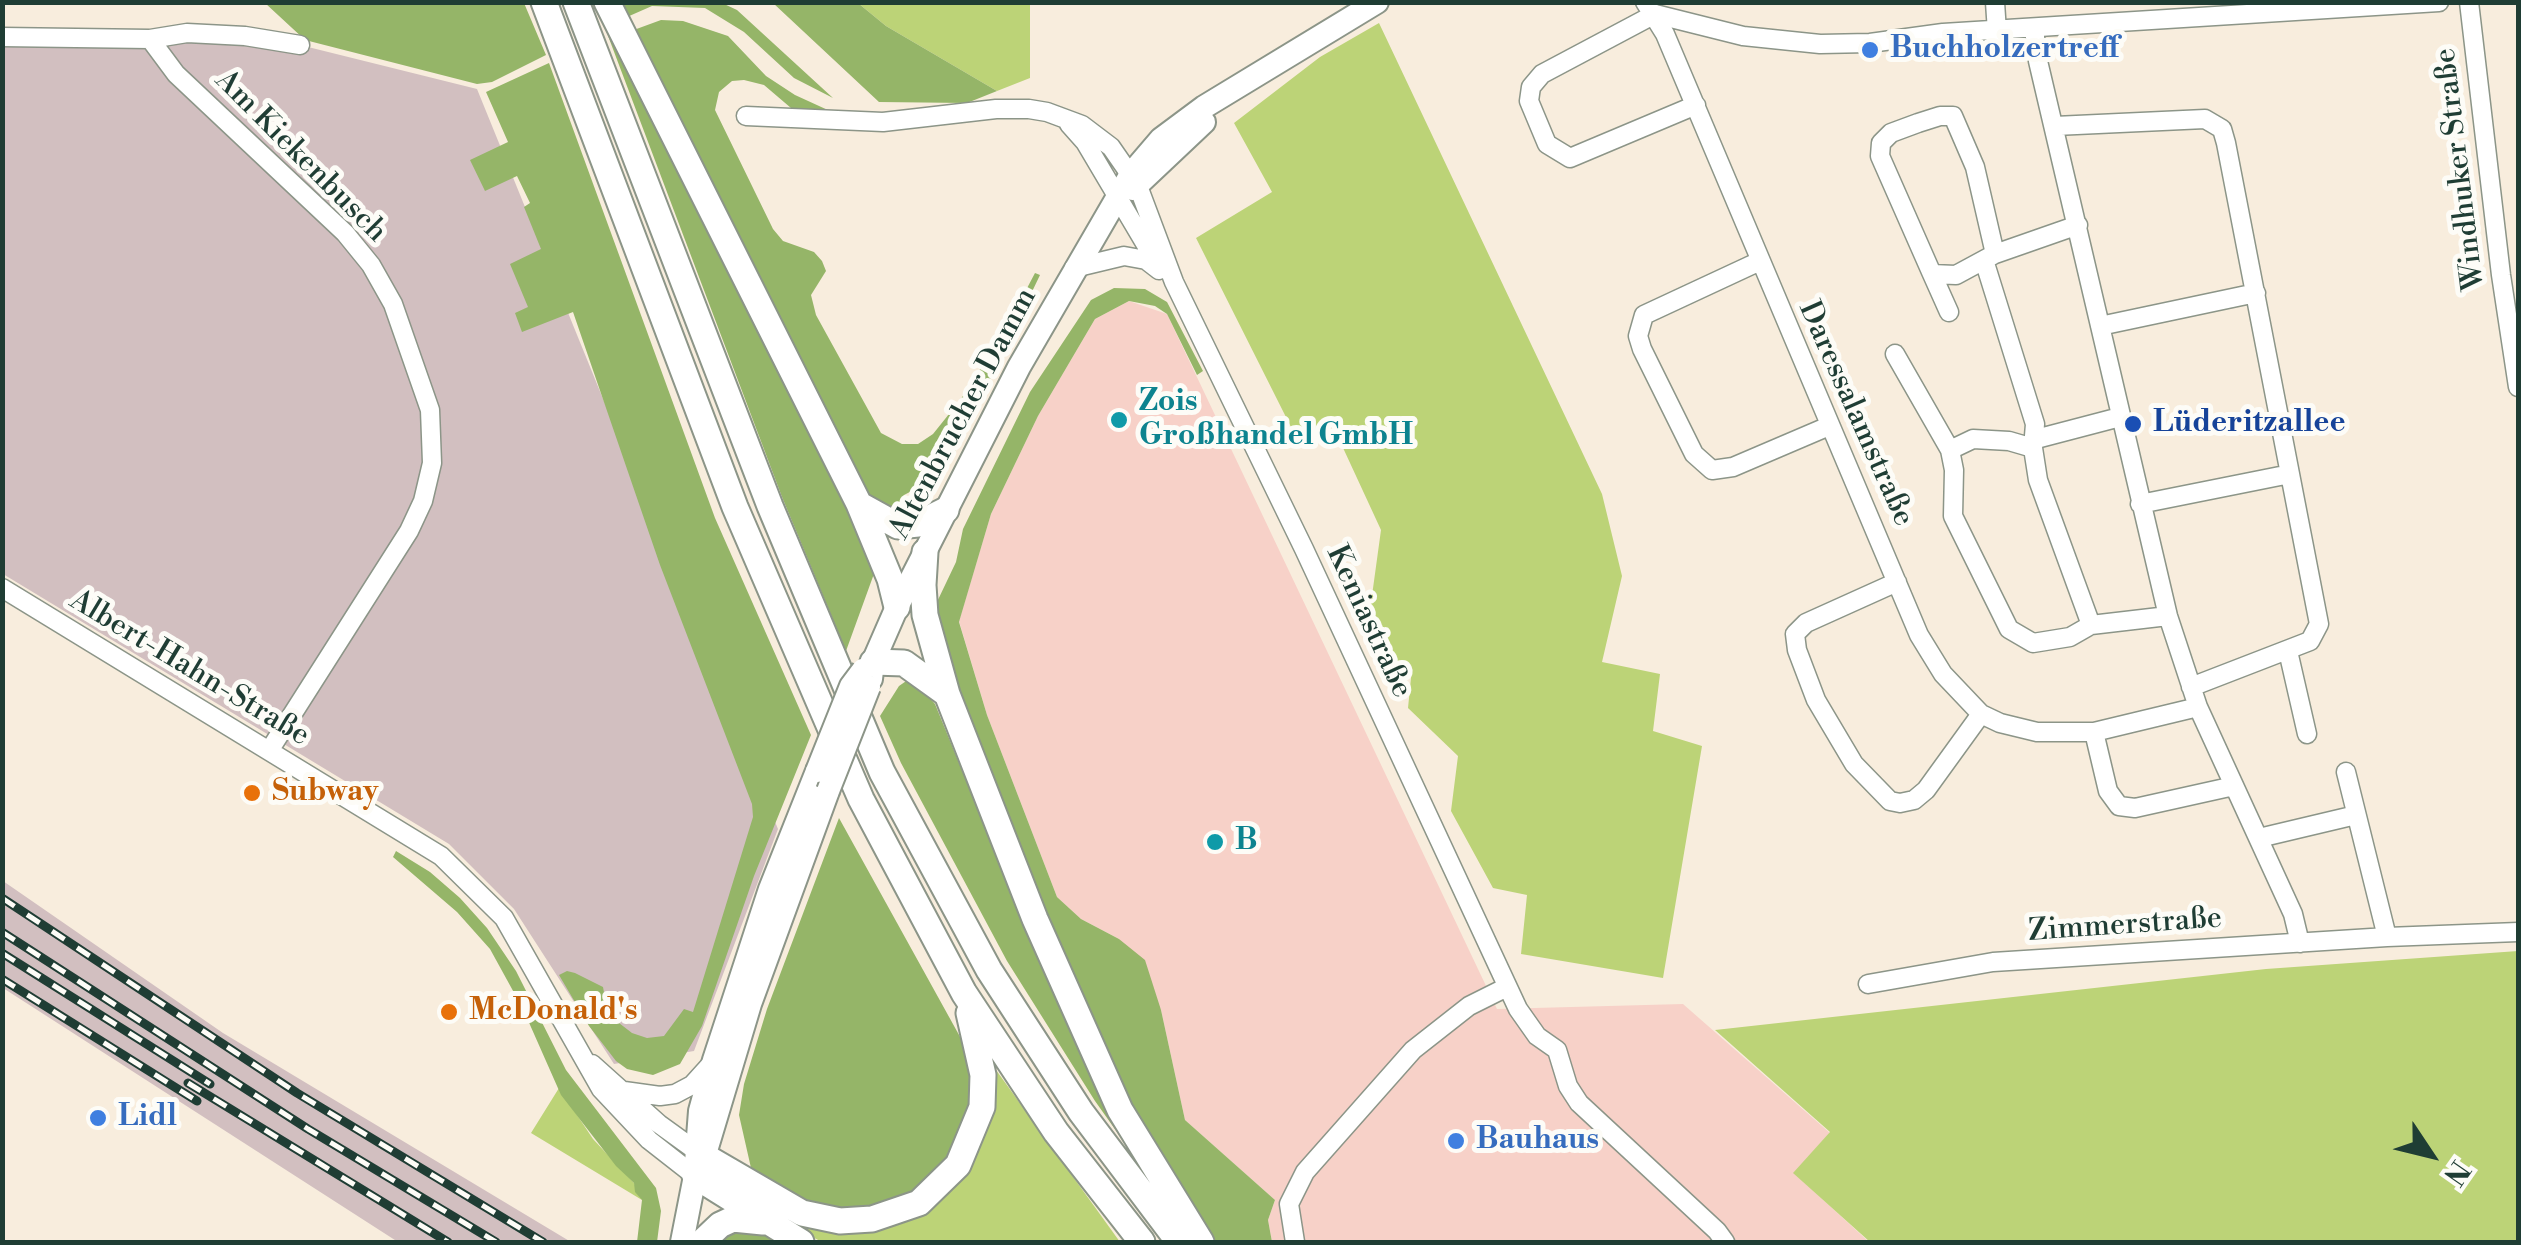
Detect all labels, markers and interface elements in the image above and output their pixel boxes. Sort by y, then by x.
place label: Buchholzertreff [1890,32,2119,68]
marker: Buchholzertreff [1859,39,1881,61]
street label: Windhuker Straße [2428,46,2494,292]
street label: Am Kiekenbusch [206,63,394,251]
street label: Altenbrucher Damm [883,282,1045,546]
street label: Daressalamstraße [1789,296,1921,532]
place label: Zois Großhandel GmbH [1139,385,1413,456]
place label: Lüderitzallee [2153,406,2346,442]
marker: Zois Großhandel GmbH [1108,409,1130,431]
marker: Lüderitzallee [2122,413,2144,435]
street label: Keniastraße [1317,540,1419,704]
street label: Albert-Hahn-Straße [63,583,315,755]
place label: Subway [272,775,378,811]
marker: Subway [241,782,263,804]
place label: B [1235,824,1258,860]
marker: B [1204,831,1226,853]
street label: Zimmerstraße [2027,901,2223,951]
place label: McDonald's [469,994,638,1030]
marker: McDonald's [438,1001,460,1023]
place label: Lidl [118,1100,177,1136]
north arrow [2381,1105,2481,1205]
marker: Lidl [87,1107,109,1129]
place label: Bauhaus [1476,1123,1599,1159]
marker: Bauhaus [1445,1130,1467,1152]
text: N [2435,1153,2477,1192]

